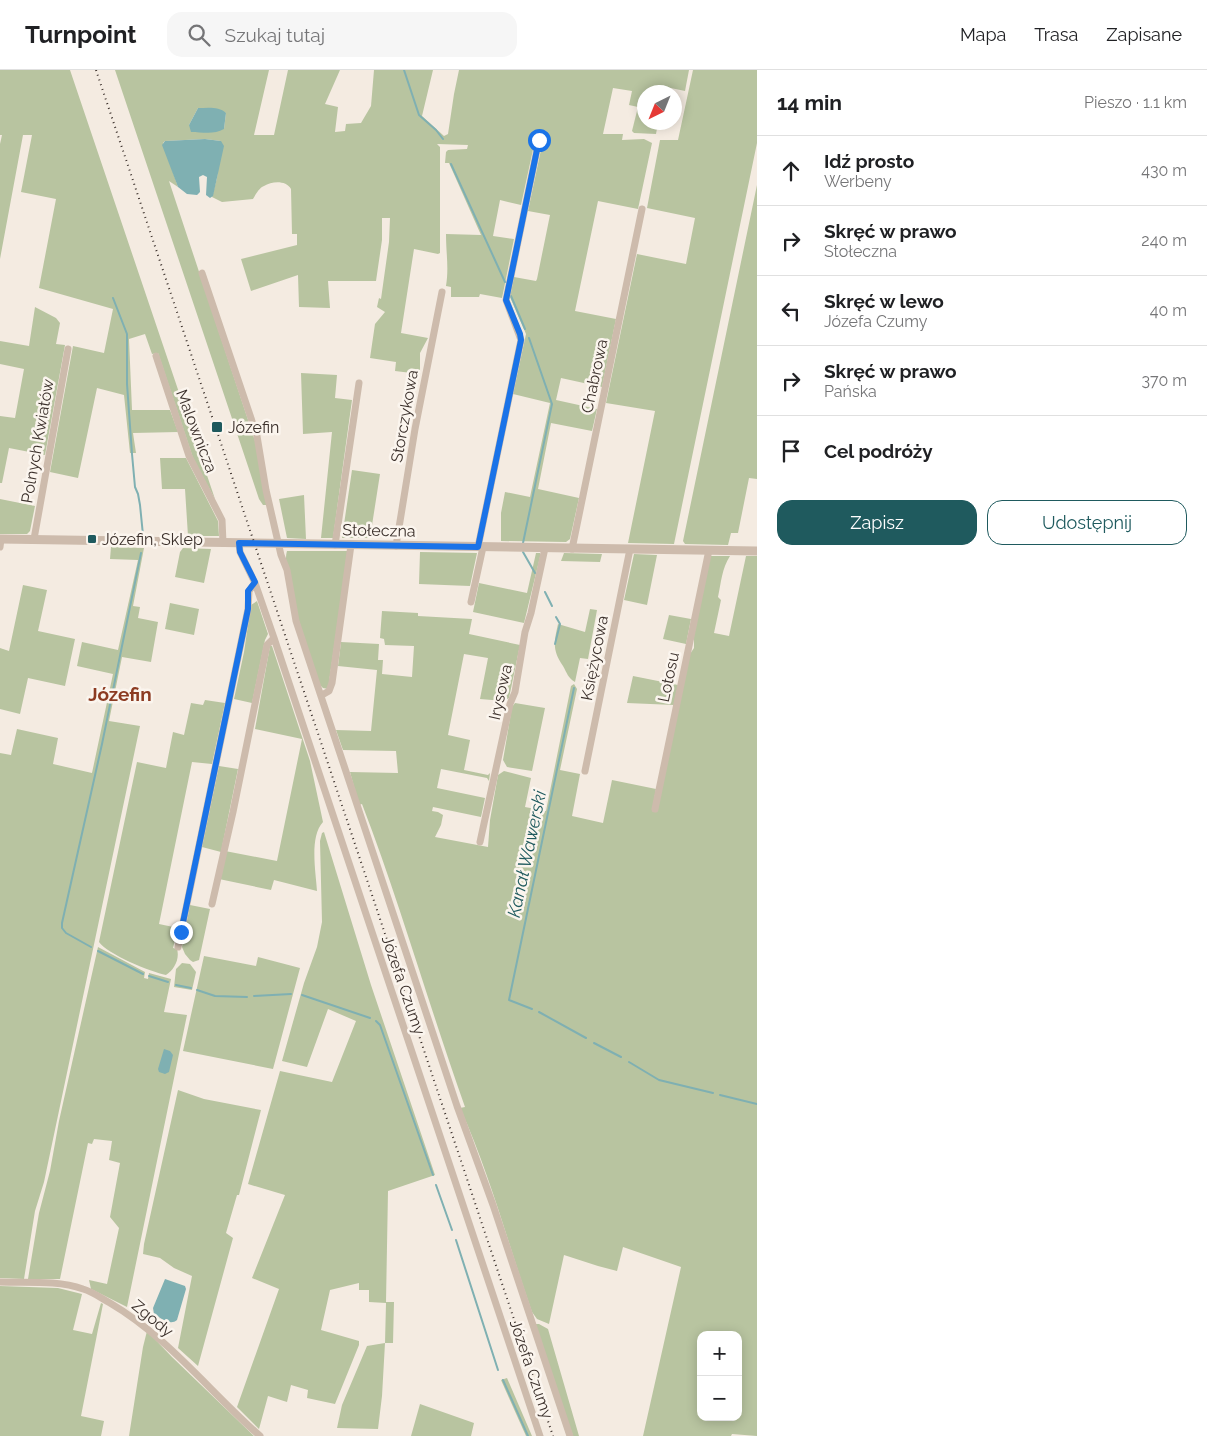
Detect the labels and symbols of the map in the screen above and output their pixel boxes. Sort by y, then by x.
north arrow [637,85,682,130]
route start [528,129,551,152]
street label: Chabrowa [577,337,612,415]
street label: Storczykowa [387,368,422,464]
street label: Polnych Kwiatów [17,378,58,505]
street label: Malownicza [172,387,221,475]
place label: Józefin [228,418,279,437]
marker: Józefin [210,420,224,434]
street label: Stołeczna [342,520,416,541]
place label: Józefin, Sklep [102,530,203,549]
marker: Józefin, Sklep [86,533,98,545]
street label: Księżycowa [577,614,612,702]
street label: Lotosu [654,650,683,704]
street label: Irysowa [485,662,516,722]
district label: Józefin [88,683,152,705]
water label: Kanał Wawerski [503,787,550,919]
route end [170,921,193,944]
street label: Józefa Czumy [378,933,429,1037]
street label: Zgody [128,1296,178,1341]
street label: Józefa Czumy [506,1317,557,1421]

